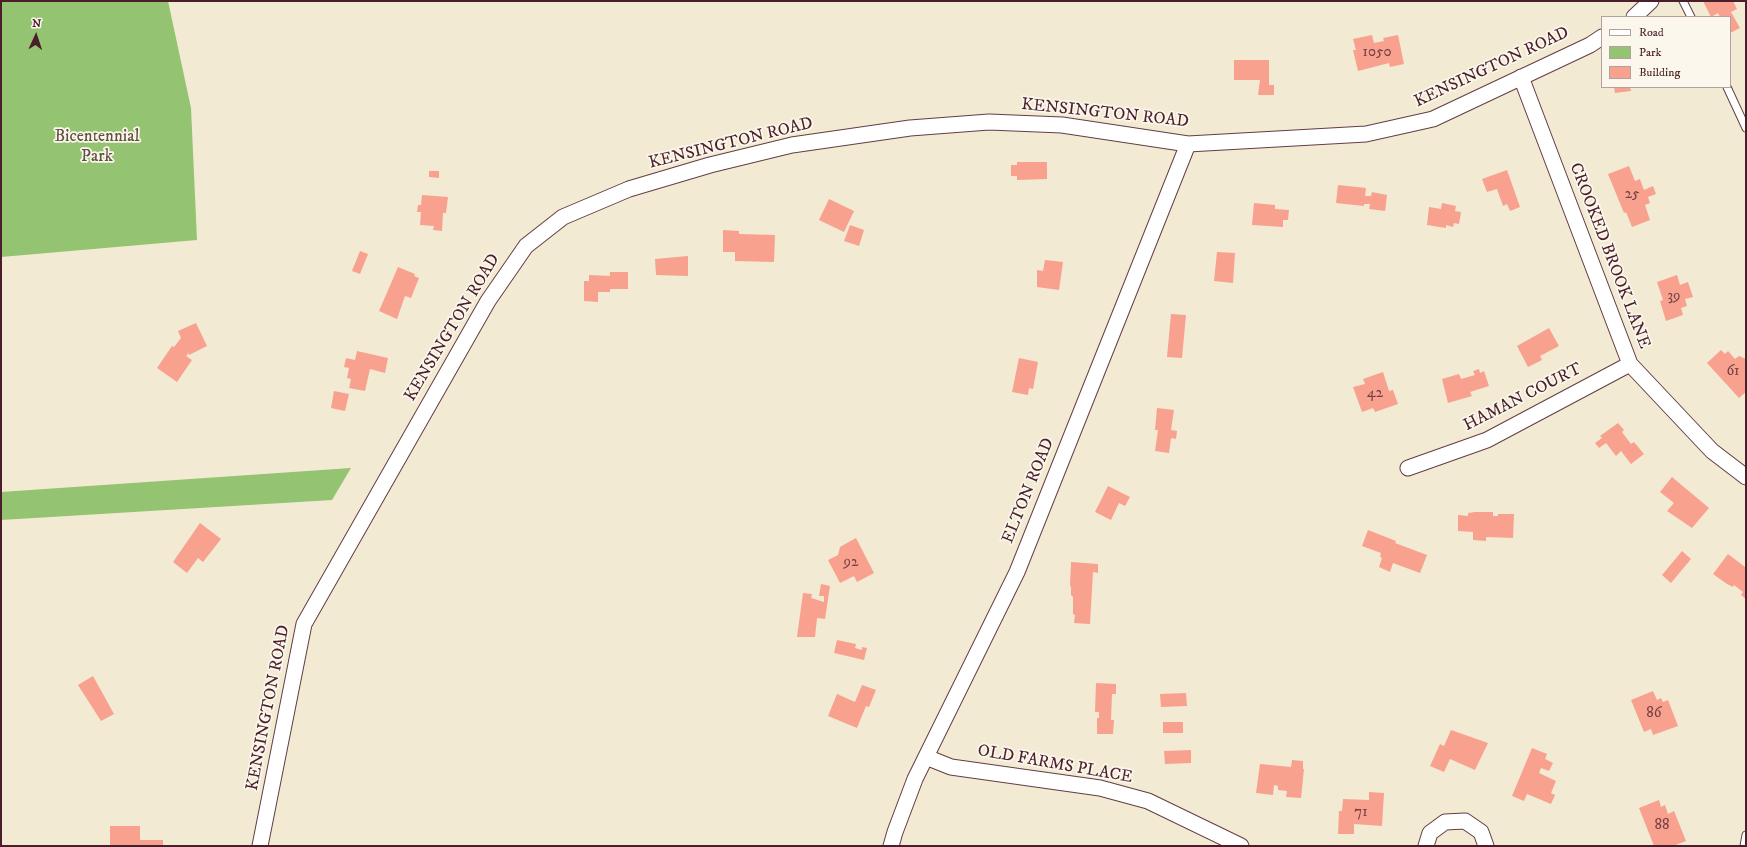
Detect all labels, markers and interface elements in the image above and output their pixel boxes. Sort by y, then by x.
north arrow [16,16,56,56]
legend [1601,16,1731,88]
text: N [32,17,42,31]
street label: KENSINGTON ROAD [1411,23,1573,113]
text: Road [1639,25,1664,40]
house number: 1050 [1362,44,1392,62]
text: Park [1639,45,1661,60]
text: Building [1639,65,1680,80]
street label: KENSINGTON ROAD [1020,95,1190,133]
street label: KENSINGTON ROAD [647,114,815,174]
park label: Bicentennial Park [54,127,140,167]
street label: CROOKED BROOK LANE [1564,160,1654,352]
house number: 25 [1625,186,1639,204]
street label: KENSINGTON ROAD [401,251,505,405]
house number: 39 [1667,288,1681,306]
street label: HAMAN COURT [1461,359,1585,437]
house number: 61 [1726,363,1740,381]
house number: 42 [1367,385,1383,403]
street label: ELTON ROAD [999,435,1059,547]
house number: 92 [844,554,858,572]
street label: KENSINGTON ROAD [243,623,295,793]
house number: 86 [1646,705,1662,723]
street label: OLD FARMS PLACE [976,741,1134,789]
house number: 71 [1354,804,1368,822]
house number: 88 [1654,817,1670,835]

